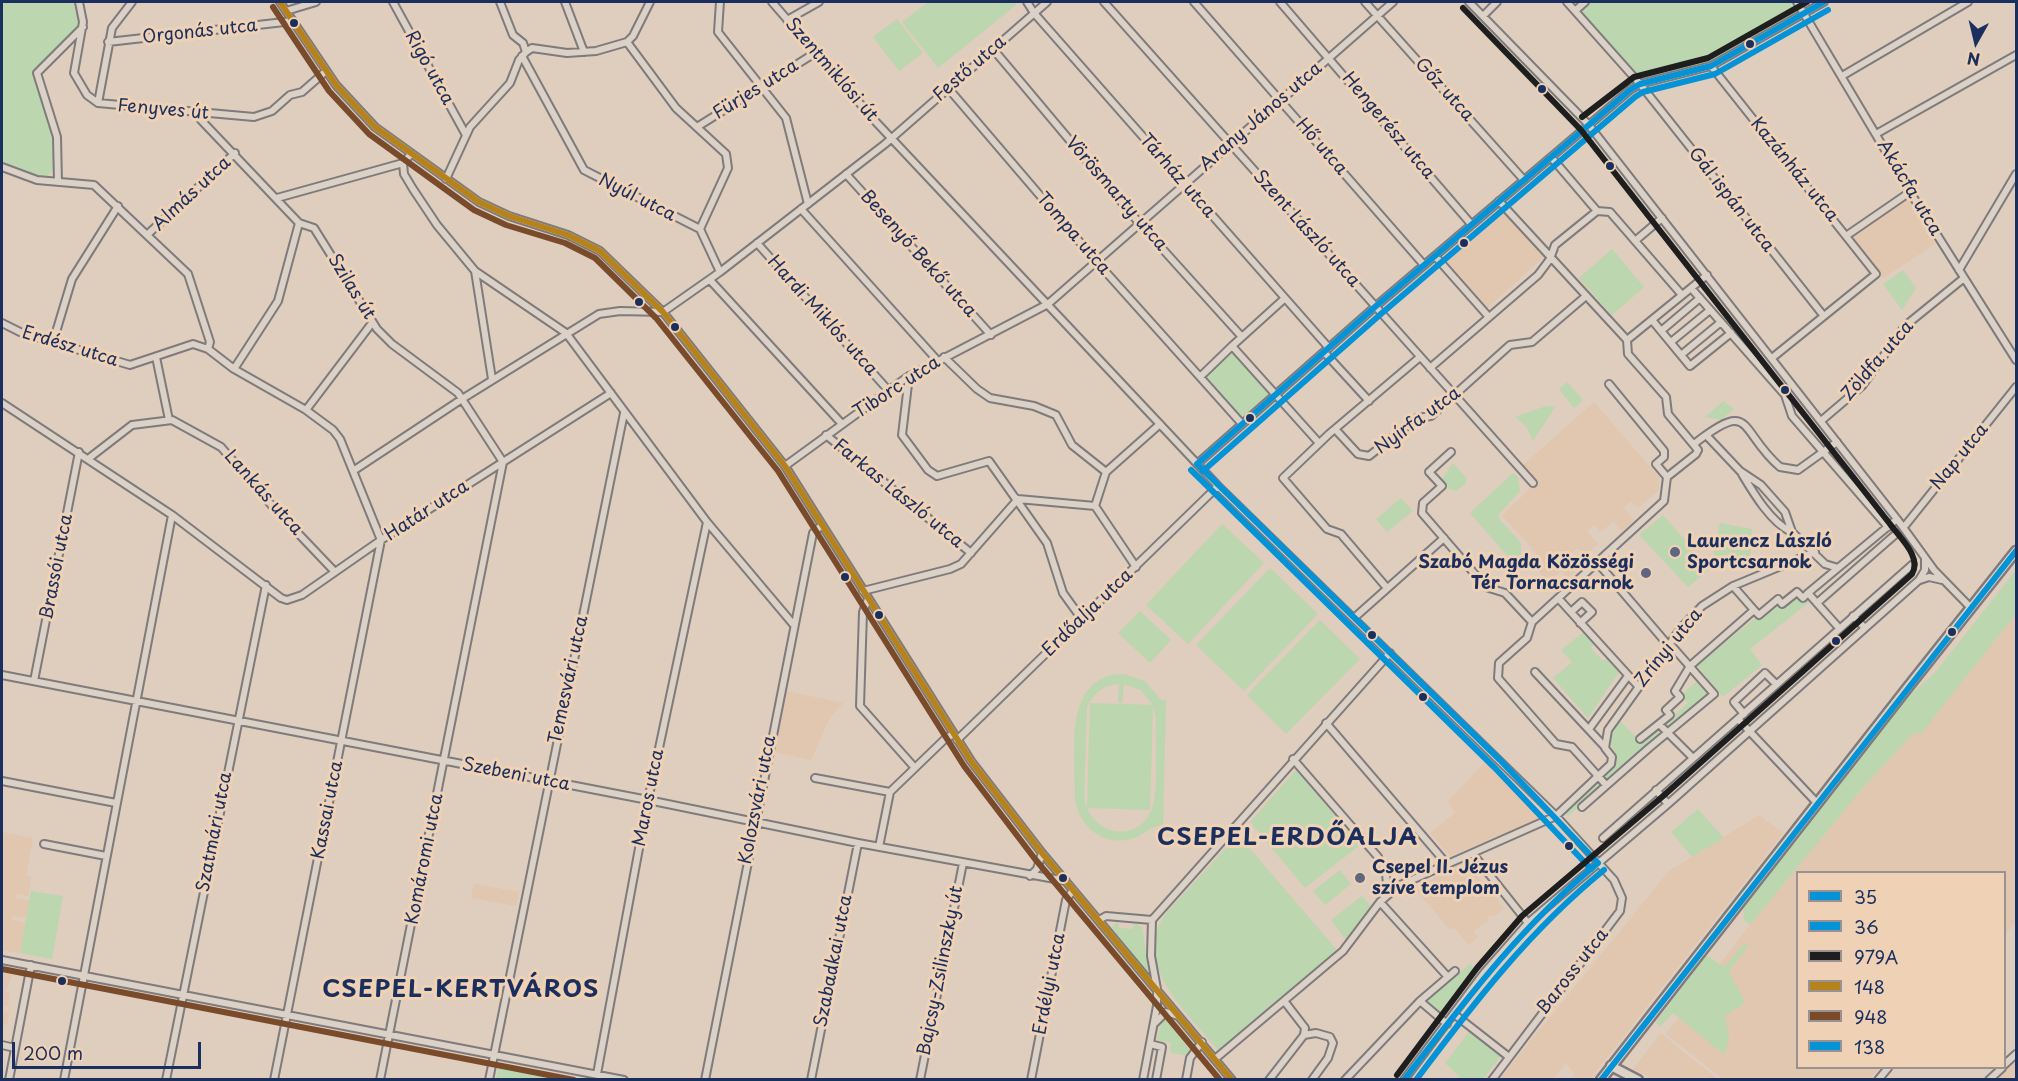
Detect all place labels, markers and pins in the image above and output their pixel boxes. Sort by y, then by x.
unlabelled marker [288,17,300,29]
unlabelled marker [1744,38,1756,50]
unlabelled marker [1536,83,1548,95]
unlabelled marker [1604,160,1616,172]
unlabelled marker [1458,237,1470,249]
unlabelled marker [633,296,645,308]
unlabelled marker [669,321,681,333]
unlabelled marker [1779,384,1791,396]
unlabelled marker [1244,412,1256,424]
place label: Laurencz László Sportcsarnok [1687,531,1832,574]
marker: Laurencz László Sportcsarnok [1668,545,1682,559]
place label: Szabó Magda Közösségi Tér Tornacsarnok [1418,552,1634,594]
marker: Szabó Magda Közösségi Tér Tornacsarnok [1639,566,1653,580]
unlabelled marker [839,571,851,583]
unlabelled marker [873,609,885,621]
unlabelled marker [1946,626,1958,638]
unlabelled marker [1366,629,1378,641]
unlabelled marker [1830,635,1842,647]
unlabelled marker [1417,691,1429,703]
unlabelled marker [1563,840,1575,852]
place label: Csepel II. Jézus szíve templom [1372,857,1508,900]
marker: Csepel II. Jézus szíve templom [1353,871,1367,885]
unlabelled marker [1057,872,1069,884]
unlabelled marker [56,975,68,987]

